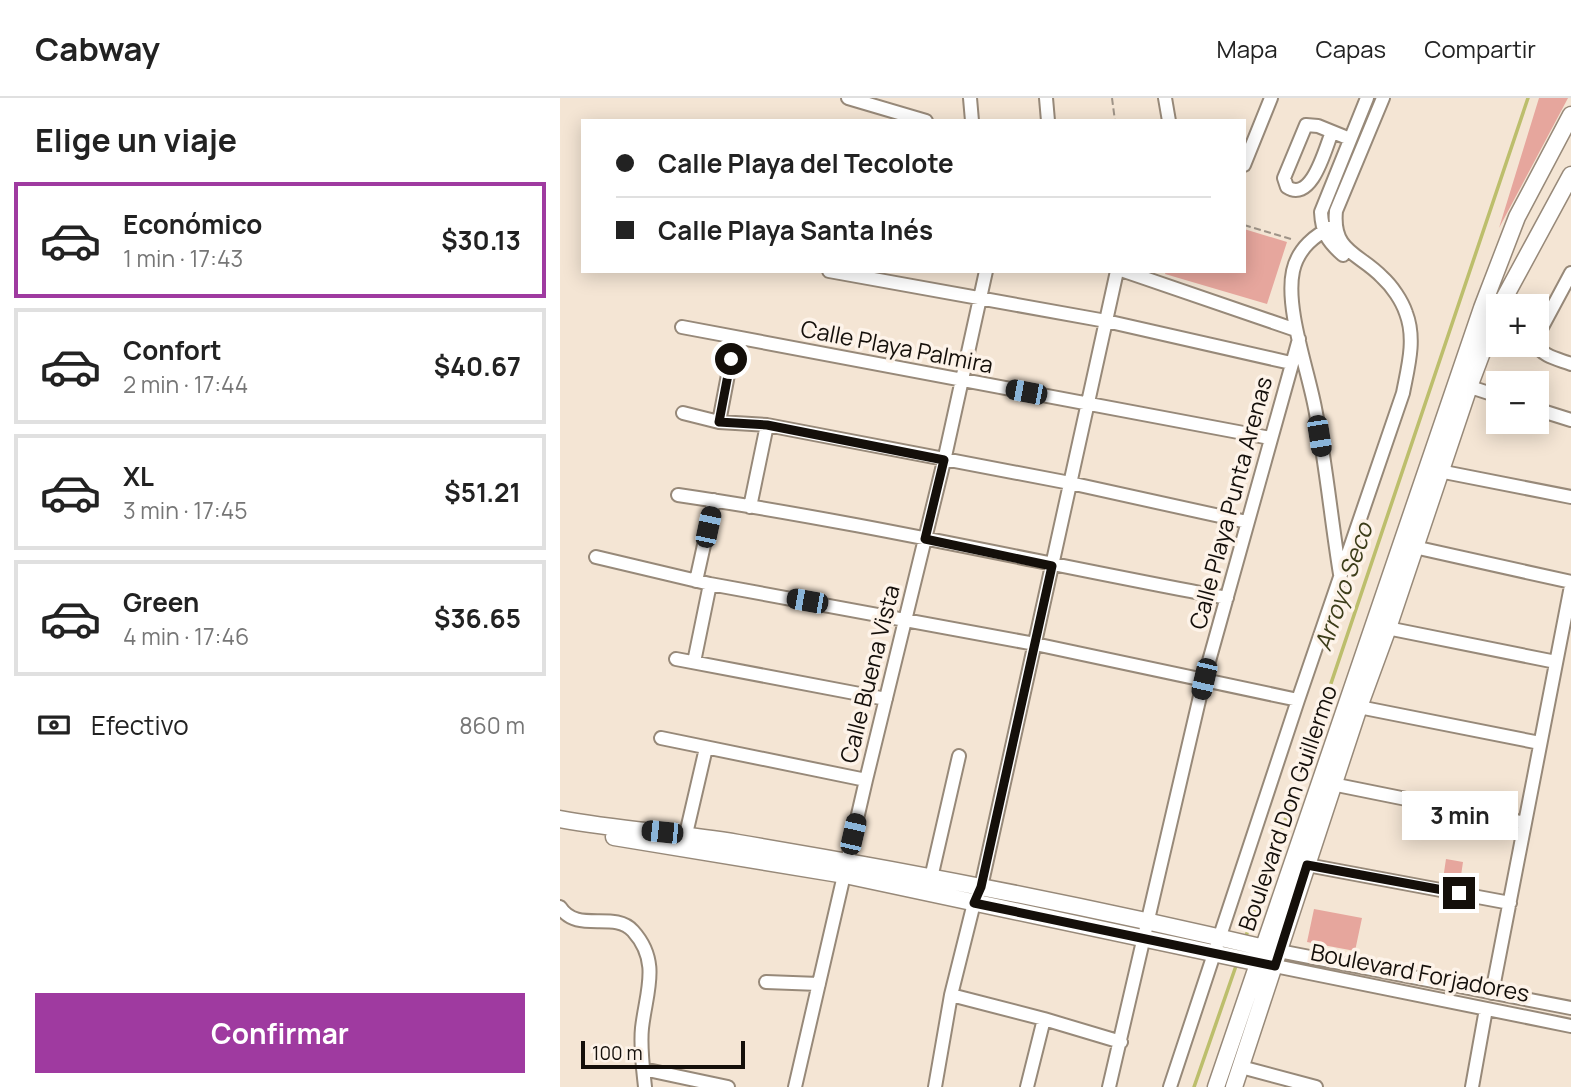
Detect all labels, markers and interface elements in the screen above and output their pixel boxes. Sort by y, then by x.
text: Cabway [35,26,160,71]
text: Mapa [1217,32,1278,65]
text: Capas [1316,32,1386,65]
text: Compartir [1424,32,1536,65]
text: Elige un viaje [35,118,237,162]
text: Calle Playa del Tecolote [658,145,954,181]
text: Económico [123,206,262,242]
icon: car [39,209,102,272]
text: Calle Playa Santa Inés [658,212,933,248]
text: $30.13 [441,222,521,258]
text: 1 min · 17:43 [123,242,243,274]
map controls [1486,294,1549,434]
button: + [1486,294,1549,357]
street label: Calle Playa Palmira [798,312,996,380]
text: Confort [123,332,222,368]
icon: car [39,335,102,398]
route start [715,343,747,375]
text: $40.67 [434,348,521,384]
text: 2 min · 17:44 [123,368,248,400]
button: − [1486,371,1549,434]
street label: Calle Playa Punta Arenas [1181,373,1279,633]
car [1004,378,1049,406]
car [1306,414,1333,458]
text: XL [123,458,154,494]
icon: car [39,461,102,524]
text: $51.21 [444,474,521,510]
text: 3 min · 17:45 [123,494,248,526]
car [694,504,723,550]
water label: Arroyo Seco [1305,517,1380,655]
street label: Calle Buena Vista [831,581,907,766]
text: Green [123,584,199,620]
icon: car [39,587,102,650]
car [785,587,830,615]
text: $36.65 [434,600,521,636]
text: 4 min · 17:46 [123,620,249,652]
car [1190,656,1219,702]
street label: Boulevard Don Guillermo [1230,681,1344,935]
icon: cash [35,706,73,744]
text: Efectivo [91,707,189,743]
text: 860 m [459,709,525,741]
callout: 3 min [1401,792,1517,840]
text: 3 min [1430,799,1490,831]
car [839,811,868,857]
car [641,819,684,845]
route end [1443,877,1475,909]
street label: Boulevard Forjadores [1308,935,1532,1009]
button: Confirmar [35,993,525,1073]
scale bar [581,1038,746,1070]
text: 100 m [592,1040,643,1066]

